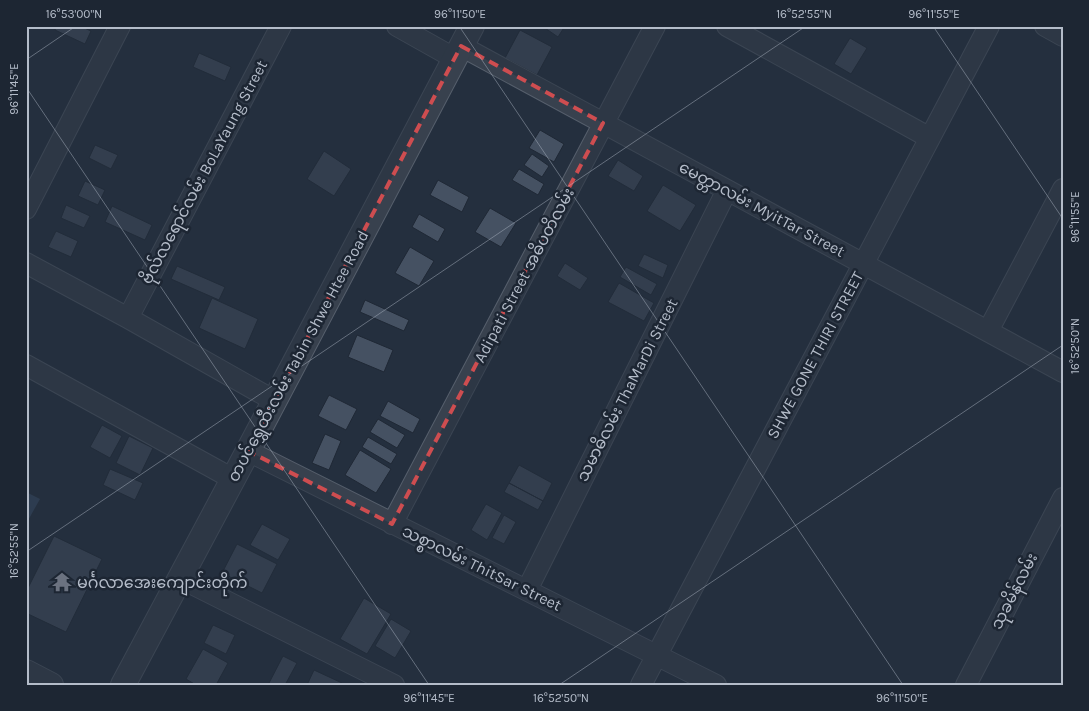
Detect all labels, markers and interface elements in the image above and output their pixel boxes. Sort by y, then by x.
text: 16°53'00"N [46,7,102,21]
text: 96°11'50"E [434,7,486,21]
text: 16°52'55"N [776,7,832,21]
text: 96°11'55"E [908,7,960,21]
street label: ဗိုလ်လရောင်လမ်း BoLaYaung Street [135,56,276,289]
text: 96°11'45"E [7,63,21,115]
street label: မေတ္တာလမ်း MyitTar Street [674,155,849,264]
street label: Adipati Street အဓိပတိလမ်း [468,184,578,366]
text: 96°11'55"E [1068,191,1082,243]
street label: တပင်ရွှေထီးလမ်း Tabin Shwe Htee Road [222,226,376,487]
street label: SHWE GONE THIRI STREET [763,268,867,442]
street label: သမာဓိလမ်း ThaMarDi Street [571,294,681,485]
text: 16°52'50"N [1068,318,1082,374]
street label: သစ္စာလမ်း ThitSar Street [397,519,566,619]
text: 16°52'55"N [7,523,21,579]
street label: သုခမိန်လမ်း [985,549,1046,635]
temple icon: မင်္ဂလာအေးကျောင်းတိုက် [51,571,73,593]
place label: မင်္ဂလာအေးကျောင်းတိုက် [77,571,247,597]
text: 96°11'45"E [403,691,455,705]
text: 16°52'50"N [533,691,589,705]
text: 96°11'50"E [876,691,928,705]

